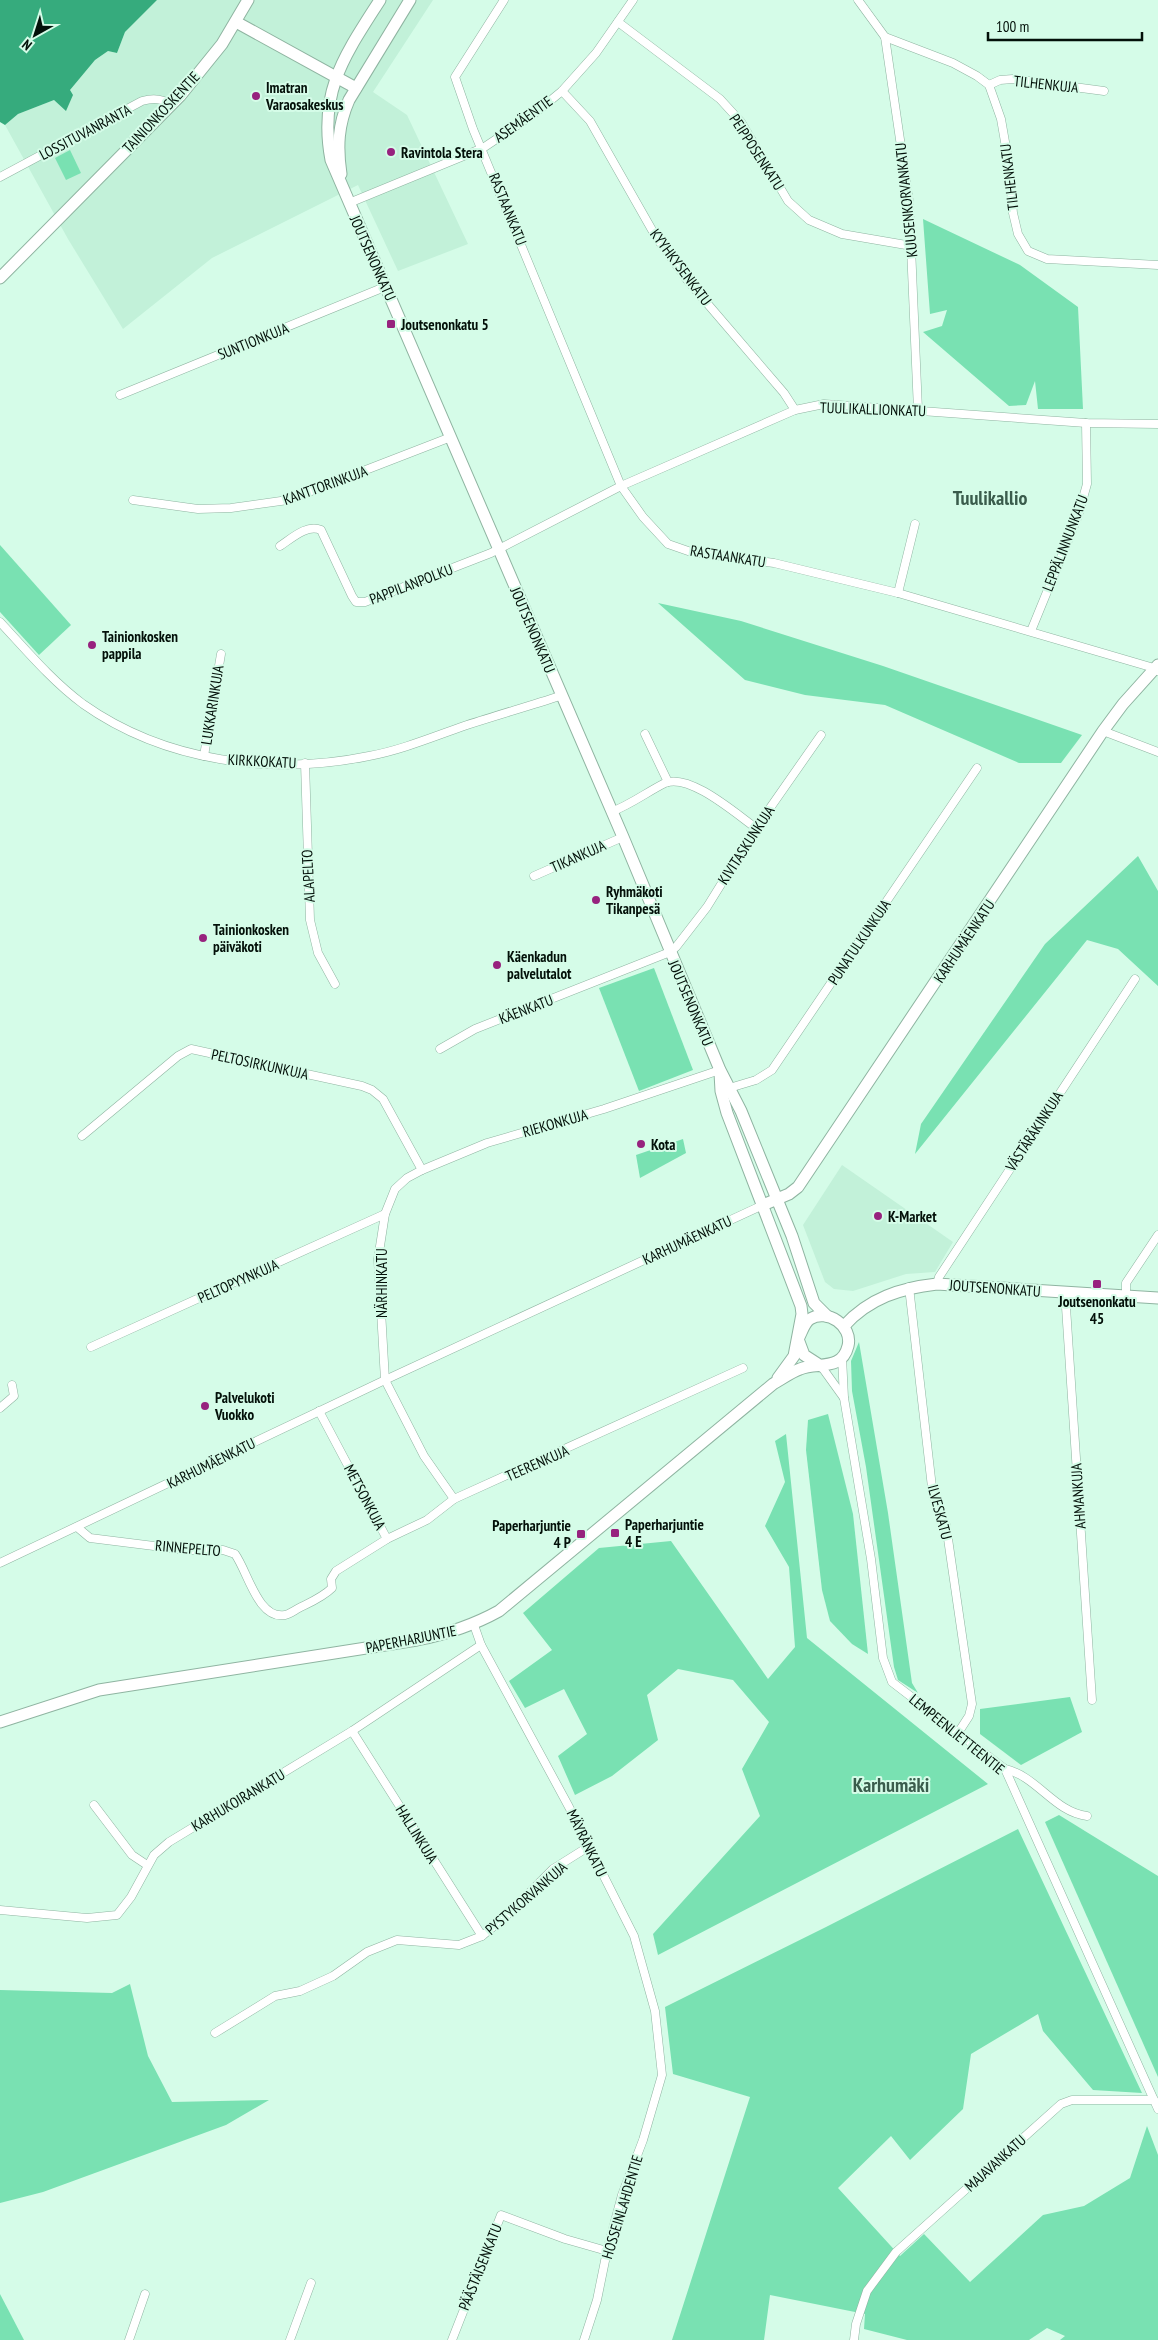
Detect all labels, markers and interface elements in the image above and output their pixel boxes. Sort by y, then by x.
north arrow [10,10,60,60]
scale bar [988,10,1142,42]
text: 100 m [996,17,1029,36]
text: N [18,36,35,54]
street label: TAINIONKOSKENTIE [118,67,204,157]
street label: TILHENKUJA [1013,71,1080,97]
place label: Imatran Varaosakeskus [265,78,344,114]
marker: Imatran Varaosakeskus [250,90,262,102]
street label: ASEMÄENTIE [490,91,556,147]
street label: LOSSITUVANRANTA [36,99,135,164]
street label: PEIPPOSENKATU [725,110,789,194]
street label: KUUSENKORVANKATU [891,142,921,258]
place label: Ravintola Stera [401,143,483,162]
street label: TILHENKATU [996,143,1022,211]
marker: Ravintola Stera [385,146,397,158]
street label: RASTAANKATU [485,170,531,248]
street label: JOUTSENONKATU [345,211,400,304]
street label: KYYHKYSENKATU [646,225,716,309]
place label: Joutsenonkatu 5 [400,315,489,334]
street label: SUNTIONKUJA [215,318,292,364]
marker: Joutsenonkatu 5 [385,318,397,330]
street label: TUULIKALLIONKATU [820,398,926,420]
street label: KANTTORINKUJA [280,461,371,509]
district label: Tuulikallio [953,485,1027,511]
street label: LEPPÄLINNUNKATU [1038,492,1092,594]
street label: RASTAANKATU [689,541,767,571]
street label: PAPPILANPOLKU [367,559,455,609]
street label: JOUTSENONKATU [506,583,560,676]
place label: Tainionkosken pappila [102,627,178,663]
marker: Tainionkosken pappila [86,639,98,651]
street label: LUKKARINKUJA [196,663,228,746]
street label: KIRKKOKATU [227,750,297,772]
street label: KIVITASKUNKUJA [714,801,779,888]
street label: TIKANKUJA [547,835,609,877]
street label: ALAPELTO [297,849,319,903]
place label: Ryhmäkoti Tikanpesä [606,882,663,918]
marker: Ryhmäkoti Tikanpesä [590,894,602,906]
street label: PUNATULKUNKUJA [823,895,895,988]
street label: KARHUMÄENKATU [929,896,999,986]
place label: Tainionkosken päiväkoti [213,920,289,956]
marker: Tainionkosken päiväkoti [197,932,209,944]
place label: Käenkadun palvelutalot [507,947,572,983]
street label: JOUTSENONKATU [664,956,718,1049]
marker: Käenkadun palvelutalot [491,959,503,971]
street label: KÄENKATU [496,990,556,1028]
street label: PELTOSIRKUNKUJA [210,1044,311,1084]
street label: VÄSTÄRÄKINKUJA [1001,1087,1067,1175]
street label: RIEKONKUJA [520,1104,590,1141]
place label: Kota [651,1135,675,1154]
marker: Kota [635,1138,647,1150]
place label: K-Market [888,1207,937,1226]
marker: K-Market [872,1210,884,1222]
street label: KARHUMÄENKATU [639,1211,735,1269]
street label: NÄRHINKATU [372,1248,391,1318]
street label: PELTOPYYNKUJA [195,1254,282,1307]
street label: JOUTSENONKATU [948,1275,1041,1301]
marker: Joutsenonkatu 45 [1091,1278,1103,1290]
place label: Joutsenonkatu 45 [1057,1292,1136,1328]
place label: Palvelukoti Vuokko [214,1388,275,1424]
marker: Palvelukoti Vuokko [199,1400,211,1412]
street label: KARHUMÄENKATU [164,1433,258,1493]
street label: TEERENKUJA [502,1440,572,1485]
street label: METSONKUJA [340,1461,391,1534]
street label: AHMANKUJA [1066,1462,1090,1529]
street label: ILVESKATU [924,1482,956,1542]
place label: Paperharjuntie 4 E [625,1515,704,1551]
place label: Paperharjuntie 4 P [492,1516,571,1552]
marker: Paperharjuntie 4 E [609,1527,621,1539]
marker: Paperharjuntie 4 P [575,1528,587,1540]
street label: RINNEPELTO [154,1536,222,1560]
street label: PAPERHARJUNTIE [364,1621,458,1657]
street label: LEMPEENLIETTEENTIE [905,1690,1009,1778]
street label: KARHUKOIRANKATU [188,1765,288,1835]
district label: Karhumäki [853,1772,929,1798]
street label: HALLINKUJA [392,1801,443,1867]
street label: MÄYRÄNKATU [563,1806,611,1880]
street label: PYSTYKORVANKUJA [481,1857,572,1939]
street label: MAJAVANKATU [960,2130,1030,2196]
street label: HOSSEINLAHDENTIE [597,2153,647,2261]
street label: PÄÄSTÄISENKATU [454,2221,506,2313]

